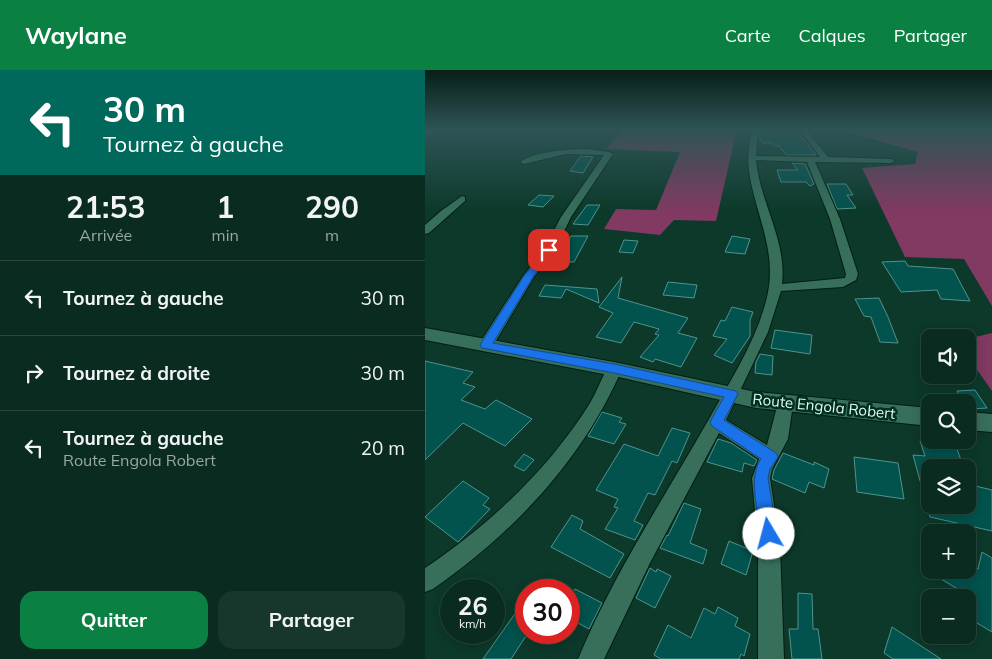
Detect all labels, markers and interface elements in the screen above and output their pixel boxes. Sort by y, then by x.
text: Waylane [25,20,127,50]
text: Carte [725,24,771,47]
text: Calques [799,24,866,47]
text: Partager [894,24,967,47]
text: 30 m [103,87,186,131]
icon: left [20,90,85,155]
text: Tournez à gauche [103,130,284,158]
text: 21:53 [66,188,146,226]
text: 1 [216,188,234,226]
text: 290 [305,188,359,226]
text: Arrivée [79,225,132,245]
text: min [212,225,239,245]
text: m [325,225,339,245]
pin [528,229,570,271]
icon: arrive [535,236,563,264]
icon: left [20,284,48,312]
text: Tournez à gauche [63,286,224,310]
text: 30 m [361,286,405,310]
map controls [921,329,976,644]
button: sound [921,329,976,384]
icon: right [20,359,48,387]
text: Tournez à droite [63,361,210,385]
text: 30 m [361,361,405,385]
street label: Route Engola Robert [752,389,896,423]
button: search [921,394,976,449]
text: Tournez à gauche [63,426,224,450]
icon: left [20,434,48,462]
text: 20 m [361,436,405,460]
text: Route Engola Robert [63,450,216,470]
button: layers [921,459,976,514]
position arrow [742,507,794,559]
button: + [921,524,976,579]
speed limit sign: 30 [515,579,580,644]
button: − [921,589,976,644]
text: 26 [457,590,488,621]
button: Quitter [20,591,208,649]
button: Partager [218,591,405,649]
text: km/h [459,616,486,631]

